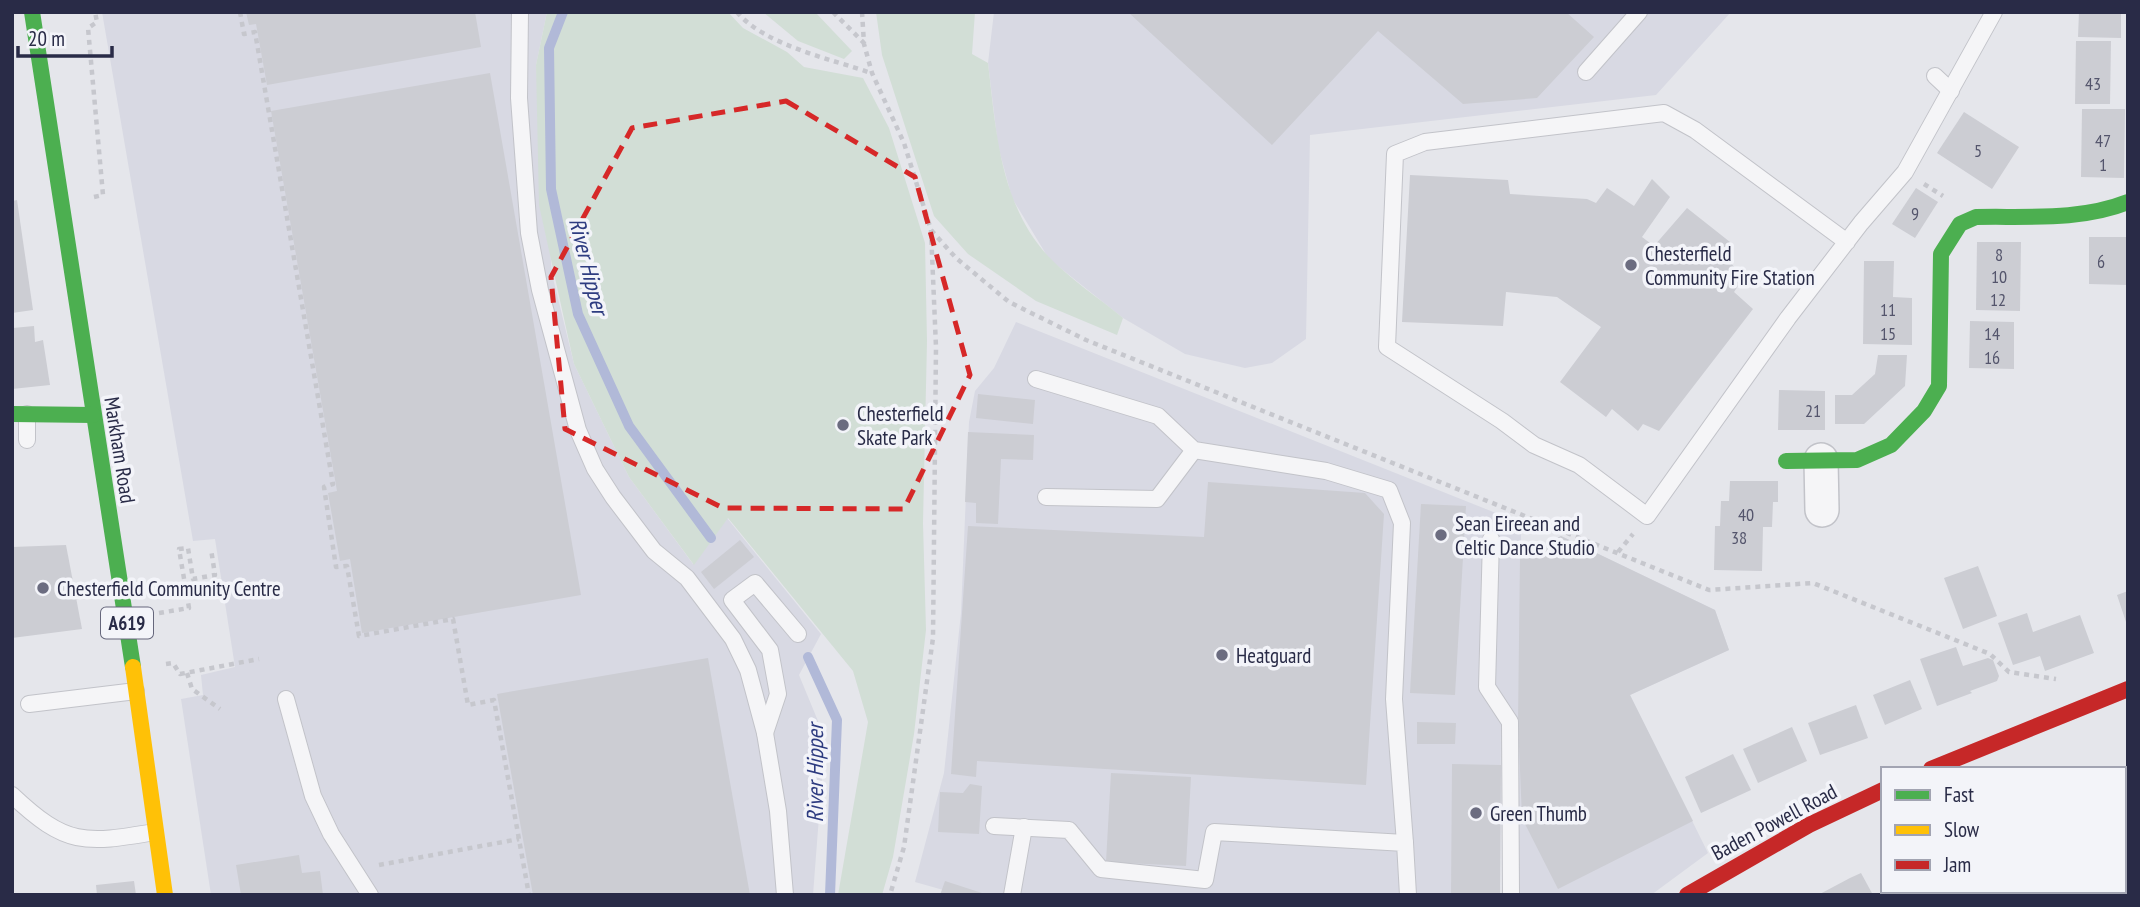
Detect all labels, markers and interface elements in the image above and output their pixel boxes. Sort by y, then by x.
scale bar [18,14,112,58]
text: 20 m [28,25,65,52]
house number: 43 [2085,72,2101,95]
house number: 47 [2095,129,2111,152]
house number: 5 [1974,139,1982,162]
house number: 1 [2099,153,2107,176]
house number: 9 [1911,202,1919,225]
water label: River Hipper [563,215,616,321]
place label: Chesterfield Community Fire Station [1645,240,1815,291]
house number: 8 [1995,243,2003,266]
house number: 6 [2097,250,2105,273]
marker: Chesterfield Community Fire Station [1623,257,1639,273]
house number: 10 [1991,265,2007,288]
house number: 12 [1990,288,2006,311]
house number: 11 [1880,298,1896,321]
house number: 15 [1880,322,1896,345]
house number: 14 [1984,322,2000,345]
house number: 16 [1984,346,2000,369]
street label: Markham Road [98,395,142,505]
house number: 21 [1805,399,1821,422]
place label: Chesterfield Skate Park [857,400,944,451]
marker: Chesterfield Skate Park [835,417,851,433]
house number: 40 [1738,503,1754,526]
place label: Sean Eireean and Celtic Dance Studio [1455,510,1595,561]
house number: 38 [1731,526,1747,549]
marker: Sean Eireean and Celtic Dance Studio [1433,527,1449,543]
place label: Chesterfield Community Centre [57,575,281,602]
marker: Chesterfield Community Centre [35,580,51,596]
road number: A619 [101,608,153,638]
place label: Heatguard [1236,642,1311,669]
marker: Heatguard [1214,647,1230,663]
water label: River Hipper [800,720,829,822]
legend [1881,767,2126,893]
street label: Baden Powell Road [1707,778,1841,866]
text: Fast [1944,781,1974,808]
place label: Green Thumb [1490,800,1587,827]
marker: Green Thumb [1468,805,1484,821]
text: Slow [1944,816,1980,843]
text: Jam [1943,851,1971,878]

